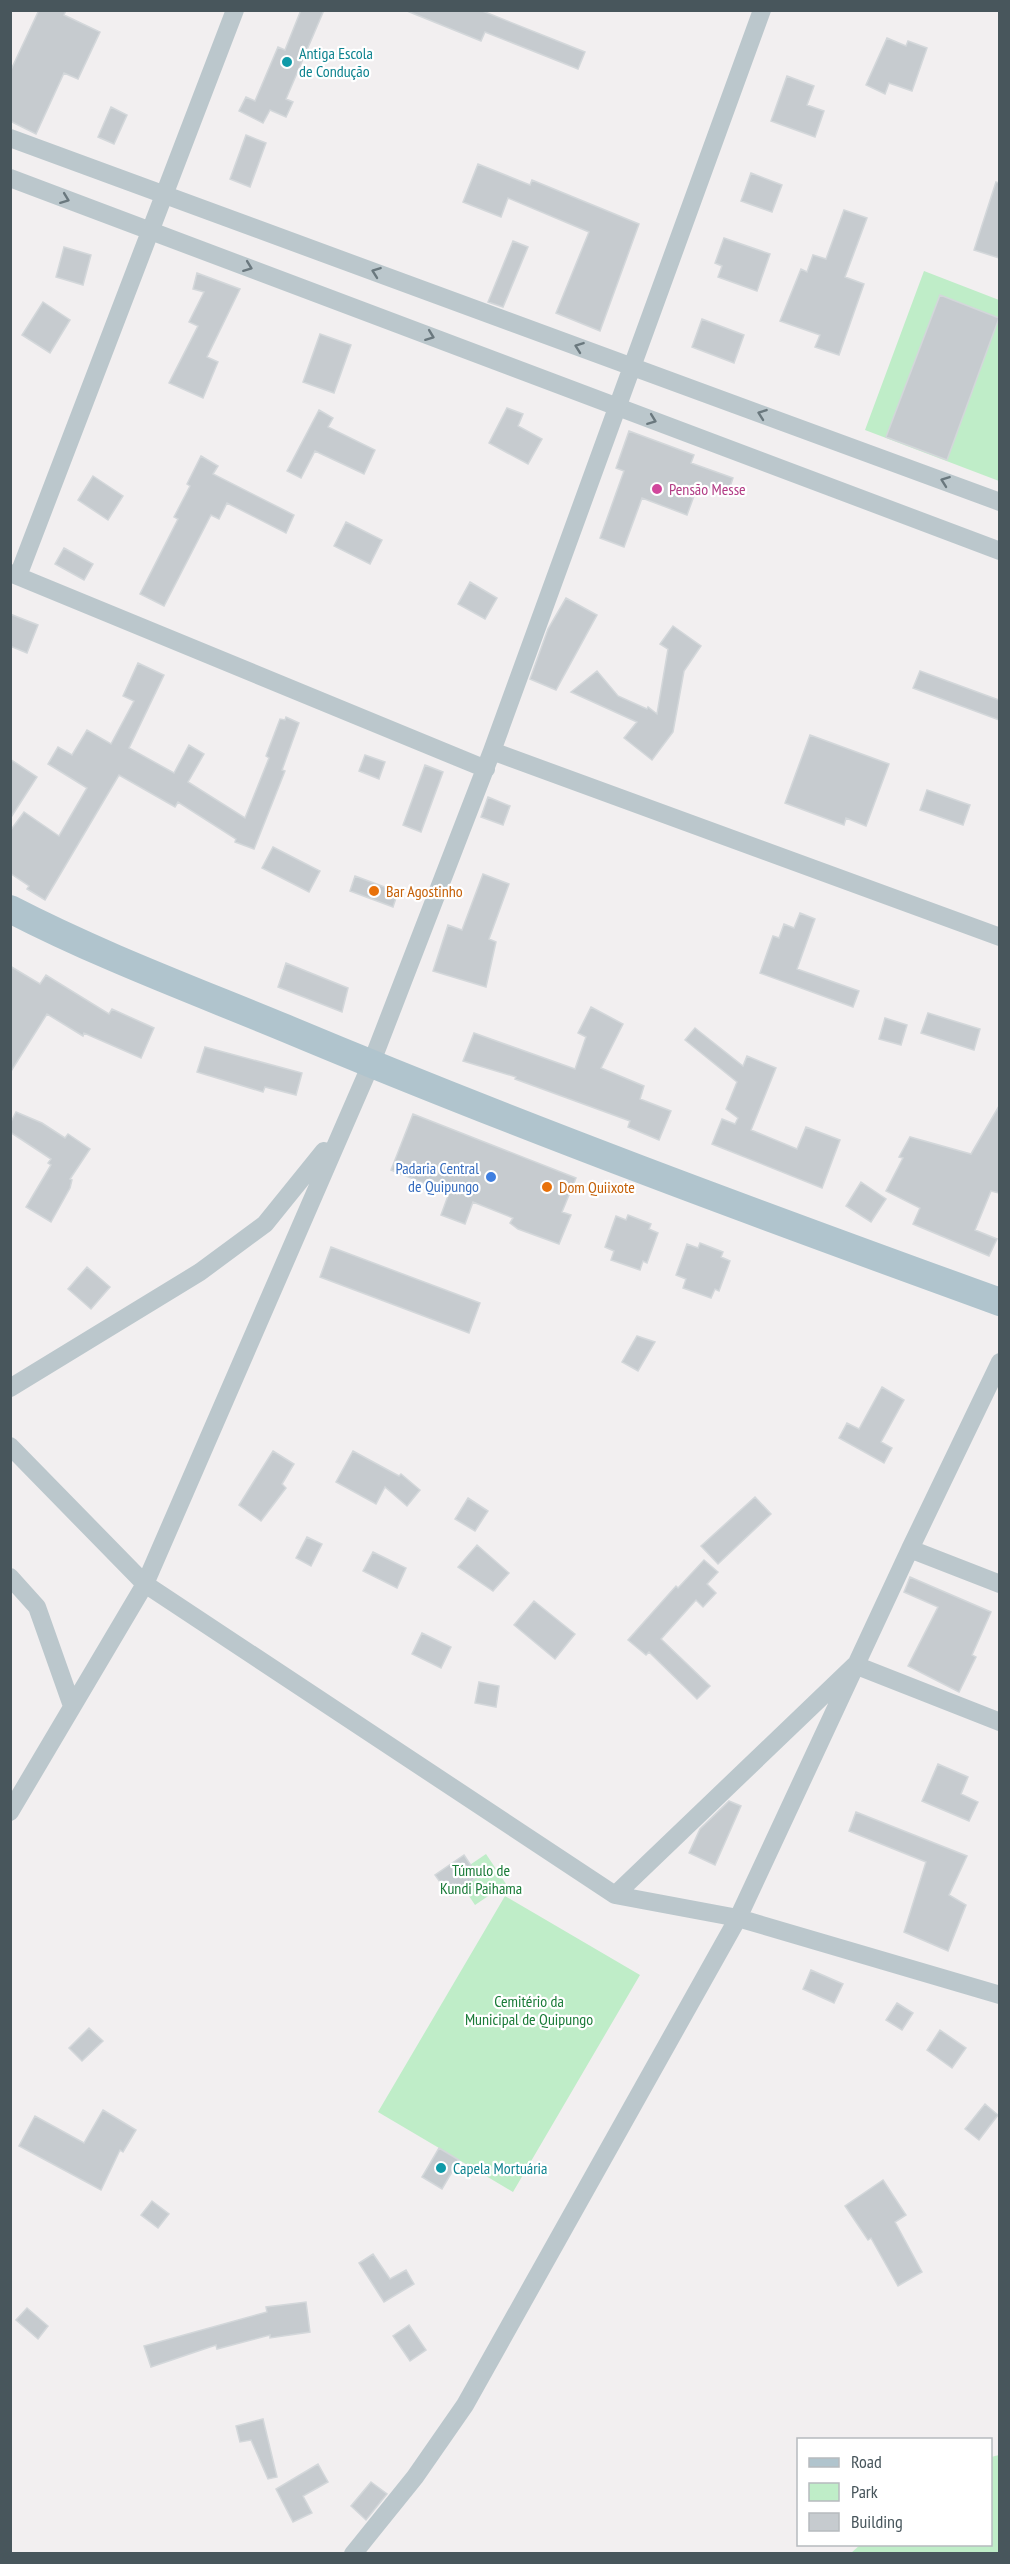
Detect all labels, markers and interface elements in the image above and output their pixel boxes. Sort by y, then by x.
place label: Antiga Escola de Condução [299,43,373,81]
marker: Antiga Escola de Condução [280,55,294,69]
one-way arrow [59,191,70,204]
one-way arrow [242,260,253,273]
one-way arrow [371,267,382,280]
one-way arrow [424,329,435,342]
one-way arrow [574,341,584,354]
one-way arrow [757,409,768,421]
one-way arrow [646,413,657,425]
one-way arrow [940,476,950,489]
place label: Pensão Messe [669,479,746,499]
marker: Pensão Messe [650,482,664,496]
place label: Bar Agostinho [386,881,463,901]
marker: Bar Agostinho [367,884,381,898]
place label: Padaria Central de Quipungo [395,1158,479,1196]
marker: Padaria Central de Quipungo [484,1170,498,1184]
place label: Dom Quiixote [559,1177,635,1197]
marker: Dom Quiixote [540,1180,554,1194]
park label: Túmulo de Kundi Paihama [440,1860,522,1898]
park label: Cemitério da Municipal de Quipungo [465,1991,593,2029]
place label: Capela Mortuária [453,2158,547,2178]
marker: Capela Mortuária [434,2161,448,2175]
legend [797,2438,992,2546]
text: Road [851,2450,882,2473]
text: Park [851,2480,878,2503]
text: Building [851,2510,903,2533]

